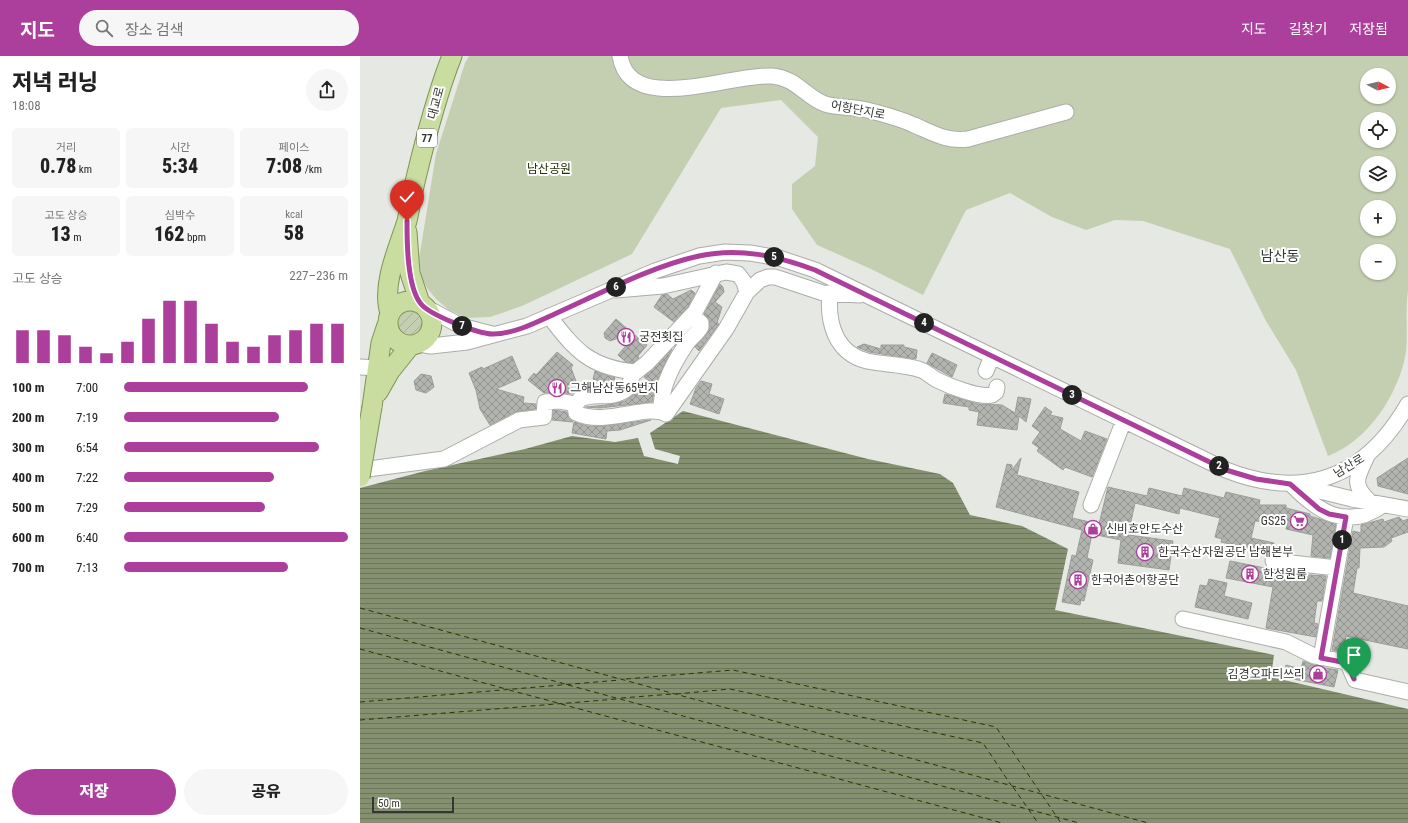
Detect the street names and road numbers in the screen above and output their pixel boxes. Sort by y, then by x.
street label: 대교로 [425,85,447,121]
street label: 어항단지로 [830,98,886,122]
road number: 77 [417,129,437,147]
street label: 남산로 [1331,451,1367,481]

